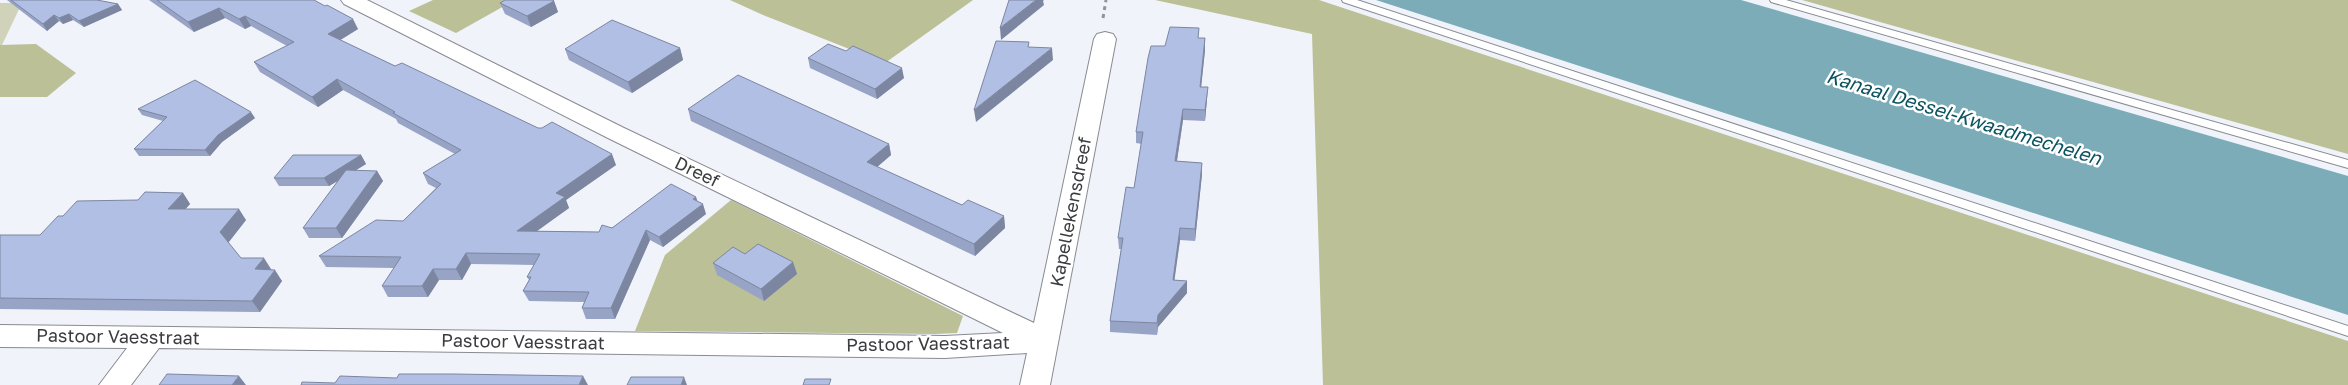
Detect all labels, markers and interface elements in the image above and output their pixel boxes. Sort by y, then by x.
water label: Kanaal Dessel-Kwaadmechelen [1824,64,2105,170]
street label: Kapellekensdreef [1045,135,1095,288]
street label: Dreef [672,151,724,191]
street label: Pastoor Vaesstraat [36,324,200,348]
street label: Pastoor Vaesstraat [441,329,605,353]
street label: Pastoor Vaesstraat [846,331,1010,355]

